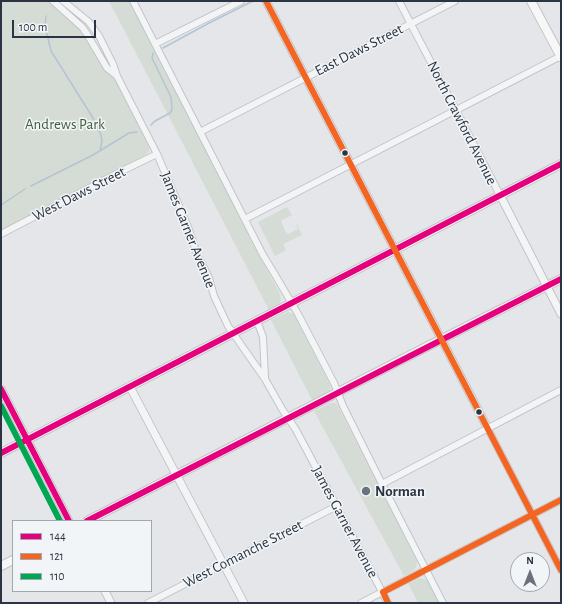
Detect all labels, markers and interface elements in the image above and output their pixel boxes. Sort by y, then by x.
scale bar [14,12,98,38]
street label: East Daws Street [312,20,406,80]
text: 100 m [19,21,47,33]
street label: North Crawford Avenue [423,58,501,188]
park label: Andrews Park [25,115,105,133]
unlabelled marker [340,148,350,158]
street label: West Daws Street [29,163,129,225]
street label: James Garner Avenue [156,169,220,291]
unlabelled marker [474,407,484,417]
street label: James Garner Avenue [308,463,382,581]
place label: Norman [375,482,425,500]
marker: Norman [360,485,372,497]
street label: West Comanche Street [180,516,306,592]
legend [12,520,152,592]
text: 144 [50,530,66,542]
text: 121 [50,550,64,562]
north arrow [510,552,550,592]
text: N [526,555,534,566]
text: 110 [50,570,65,582]

